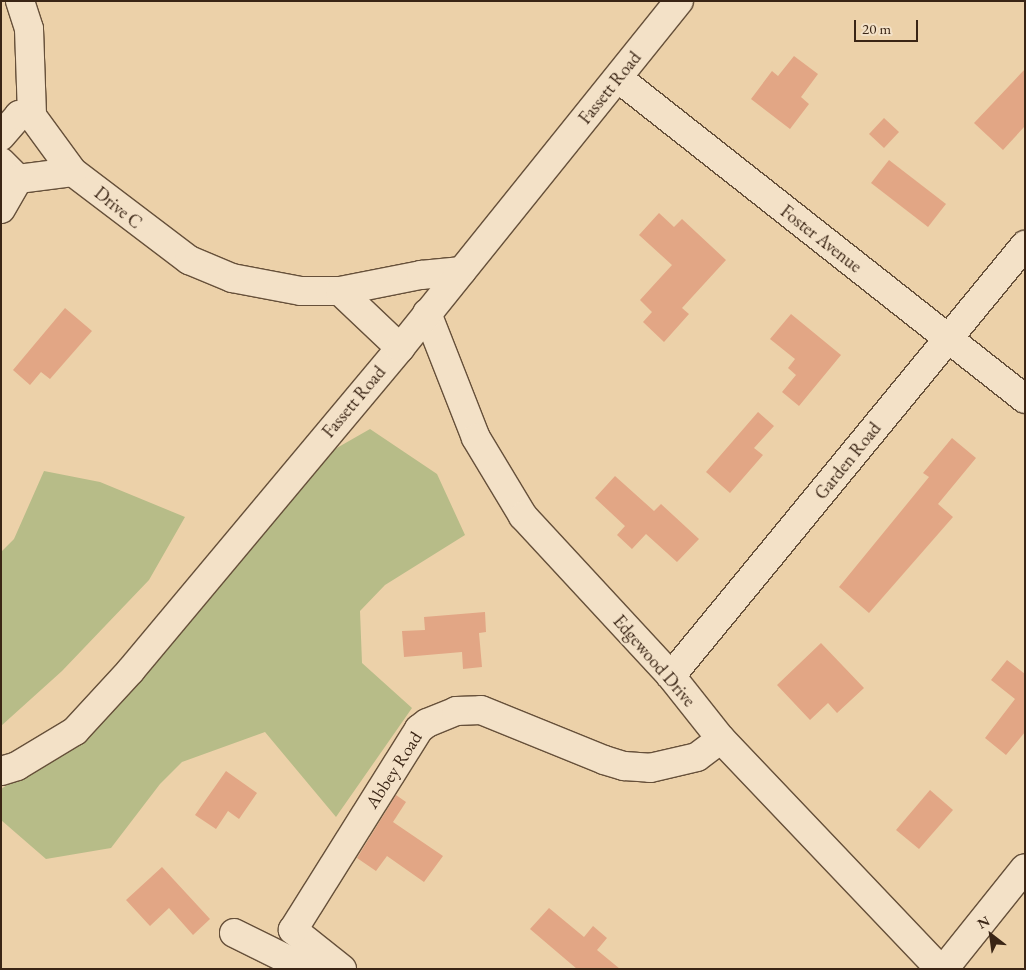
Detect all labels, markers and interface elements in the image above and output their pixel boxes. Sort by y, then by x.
scale bar [856,10,920,42]
text: 20 m [862,19,891,38]
street label: Fassett Road [574,47,646,129]
street label: Drive C [90,182,146,234]
street label: Foster Avenue [776,201,866,277]
street label: Fassett Road [318,362,390,442]
street label: Garden Road [810,418,886,504]
street label: Edgewood Drive [608,611,700,711]
street label: Abbey Road [361,728,427,812]
north arrow [966,910,1016,960]
text: N [974,911,993,933]

